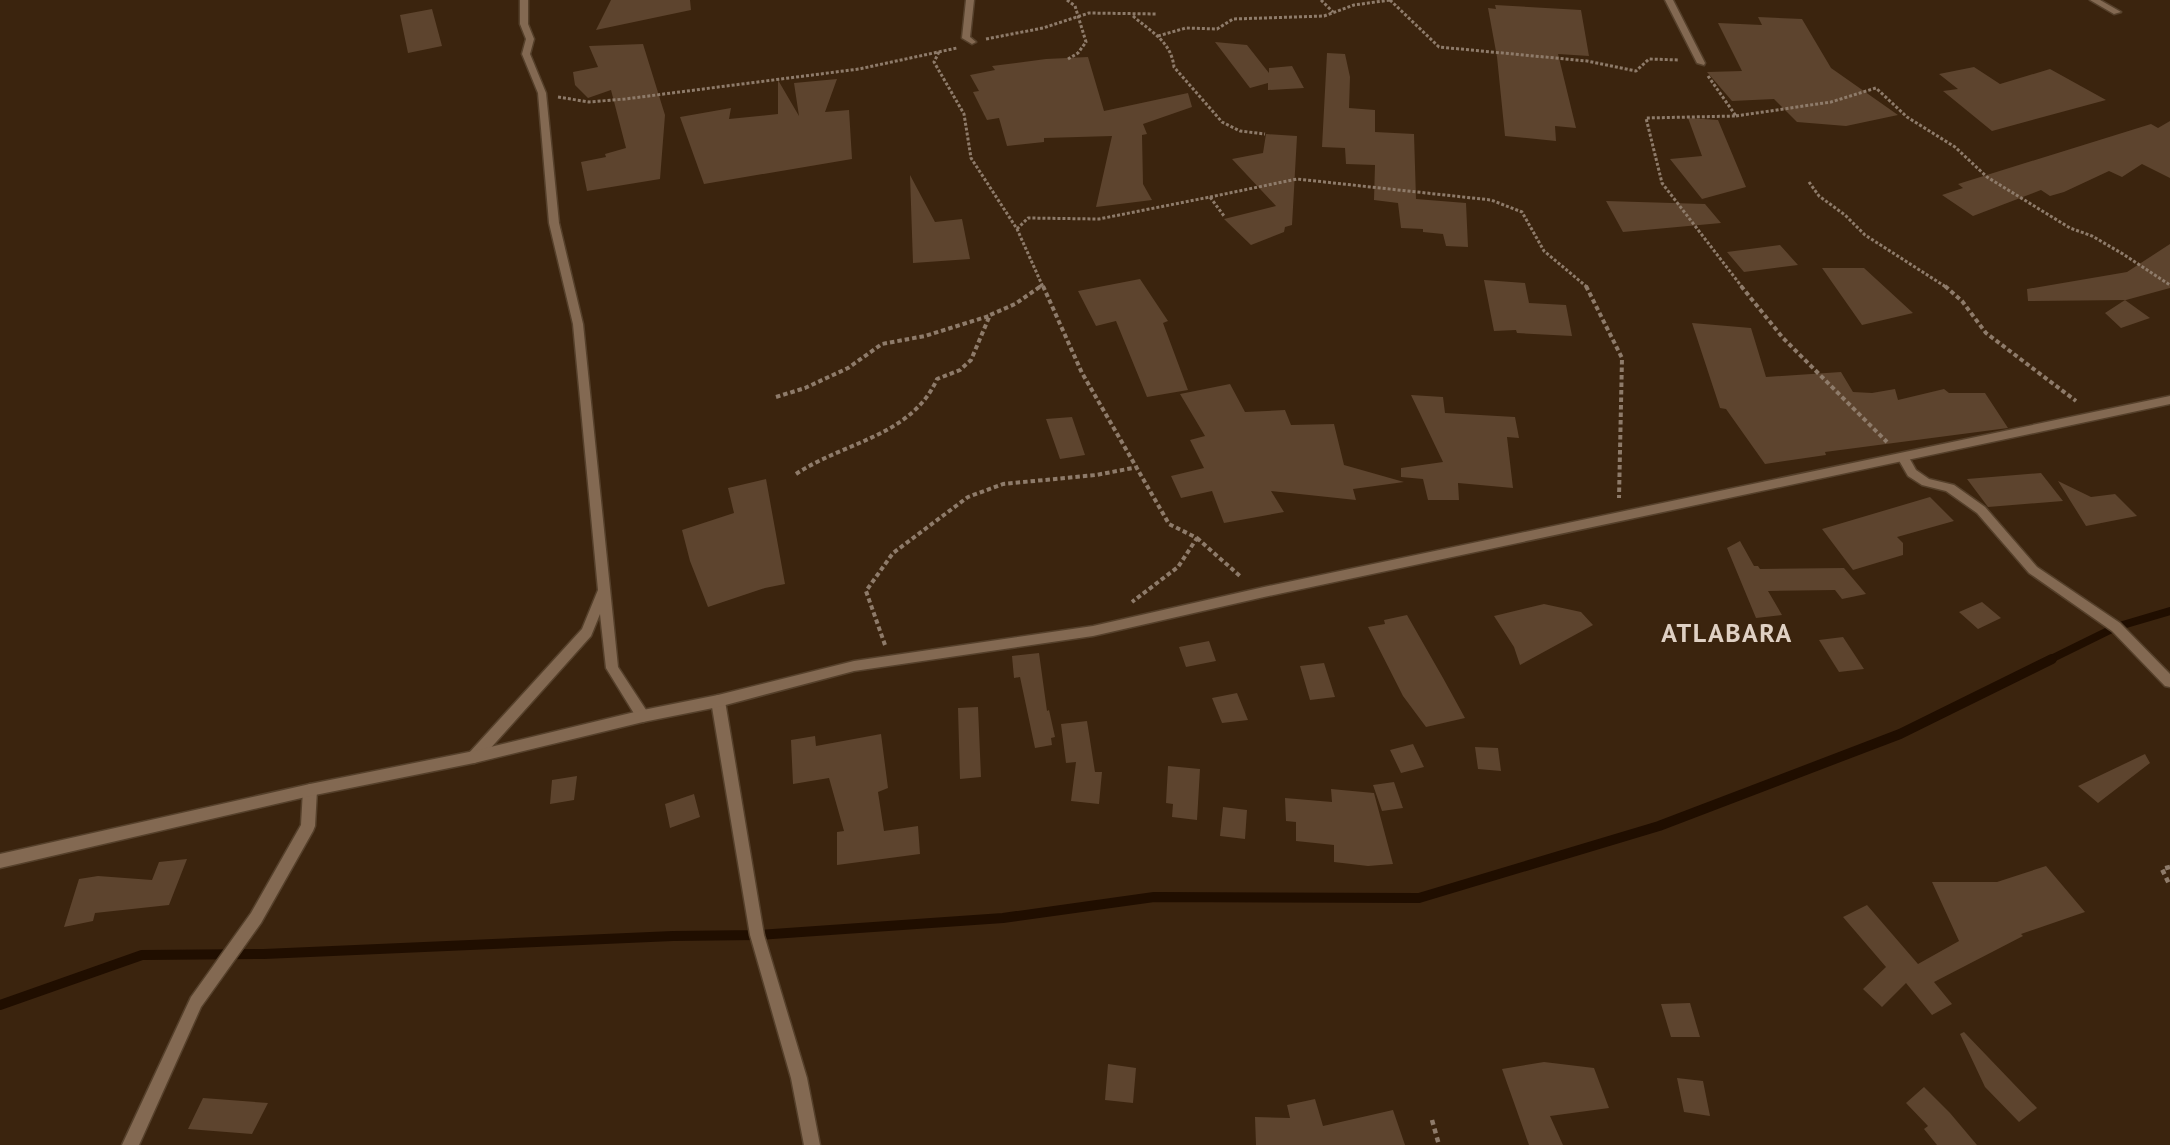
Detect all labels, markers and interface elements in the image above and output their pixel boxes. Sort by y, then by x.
district label: ATLABARA [1661,616,1793,649]

